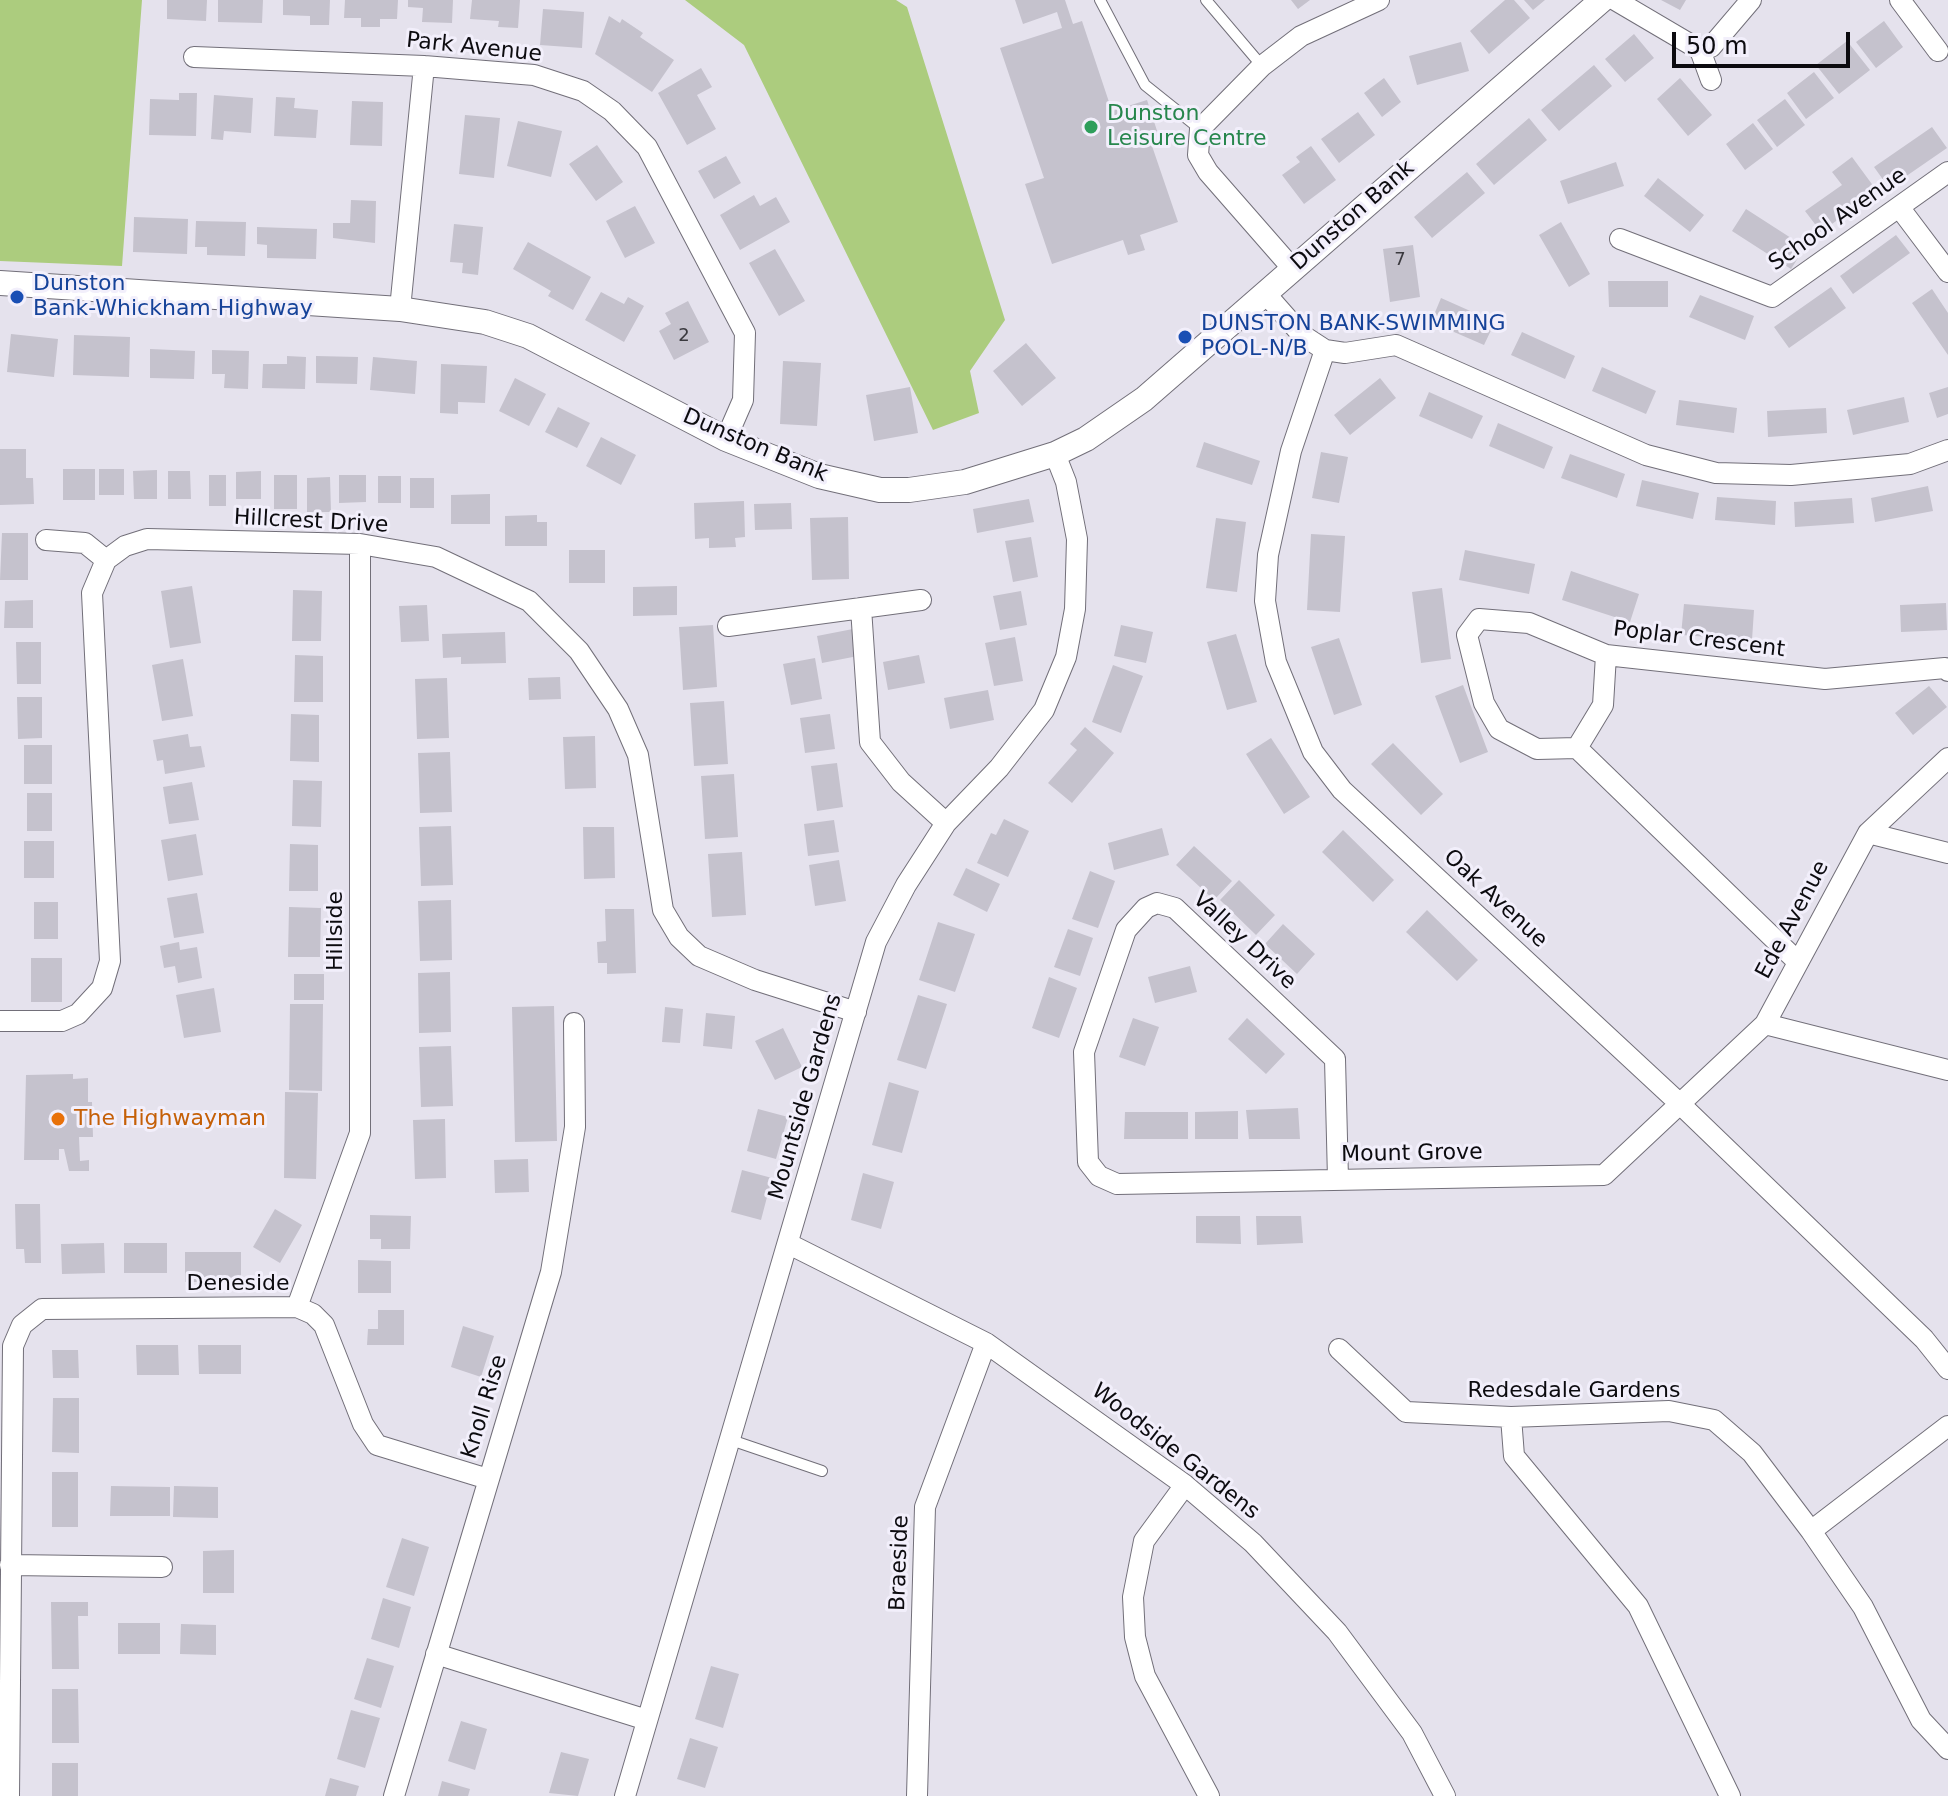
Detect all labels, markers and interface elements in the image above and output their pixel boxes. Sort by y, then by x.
scale bar [1676,16,1854,66]
street label: Park Avenue [405,28,543,68]
text: 50 m [1686,32,1748,60]
place label: Dunston Leisure Centre [1107,101,1267,152]
marker: Dunston Leisure Centre [1082,118,1100,136]
street label: Dunston Bank [1286,155,1420,277]
street label: School Avenue [1764,163,1912,277]
house number: 7 [1394,249,1406,271]
place label: Dunston Bank-Whickham Highway [33,271,313,322]
marker: Dunston Bank-Whickham Highway [8,288,26,306]
place label: DUNSTON BANK-SWIMMING POOL-N/B [1201,311,1505,362]
house number: 2 [678,325,690,347]
marker: DUNSTON BANK-SWIMMING POOL-N/B [1176,328,1194,346]
street label: Dunston Bank [679,404,831,488]
street label: Hillcrest Drive [233,505,389,539]
street label: Poplar Crescent [1612,616,1786,664]
street label: Oak Avenue [1438,844,1552,954]
street label: Ede Avenue [1751,856,1835,984]
street label: Valley Drive [1187,887,1301,995]
street label: Hillside [323,891,349,971]
street label: Mountside Gardens [764,991,848,1203]
place label: The Highwayman [74,1106,266,1132]
marker: The Highwayman [49,1110,67,1128]
street label: Mount Grove [1341,1140,1483,1168]
street label: Deneside [186,1271,290,1297]
street label: Knoll Rise [457,1352,513,1462]
street label: Woodside Gardens [1086,1378,1264,1526]
street label: Redesdale Gardens [1468,1378,1680,1404]
street label: Braeside [885,1514,915,1612]

